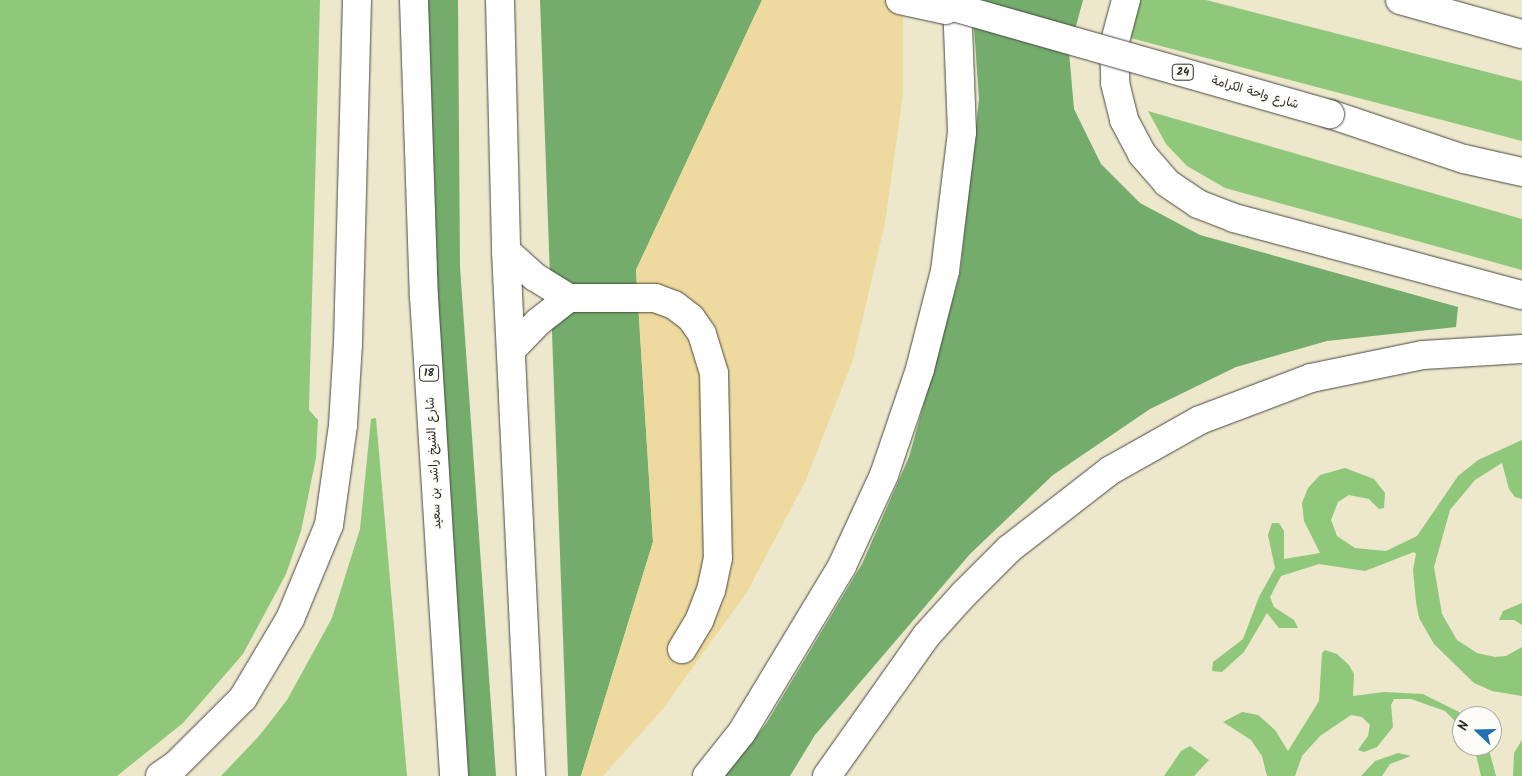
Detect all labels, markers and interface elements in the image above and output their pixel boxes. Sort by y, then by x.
road number: 24 [1172,64,1194,80]
street label: شارع واحة الكرامة [1210,74,1300,112]
road number: 18 [419,364,439,382]
street label: شارع الشيخ راشد بن سعيد [423,396,445,530]
north arrow [1452,706,1502,756]
text: N [1452,718,1476,734]

